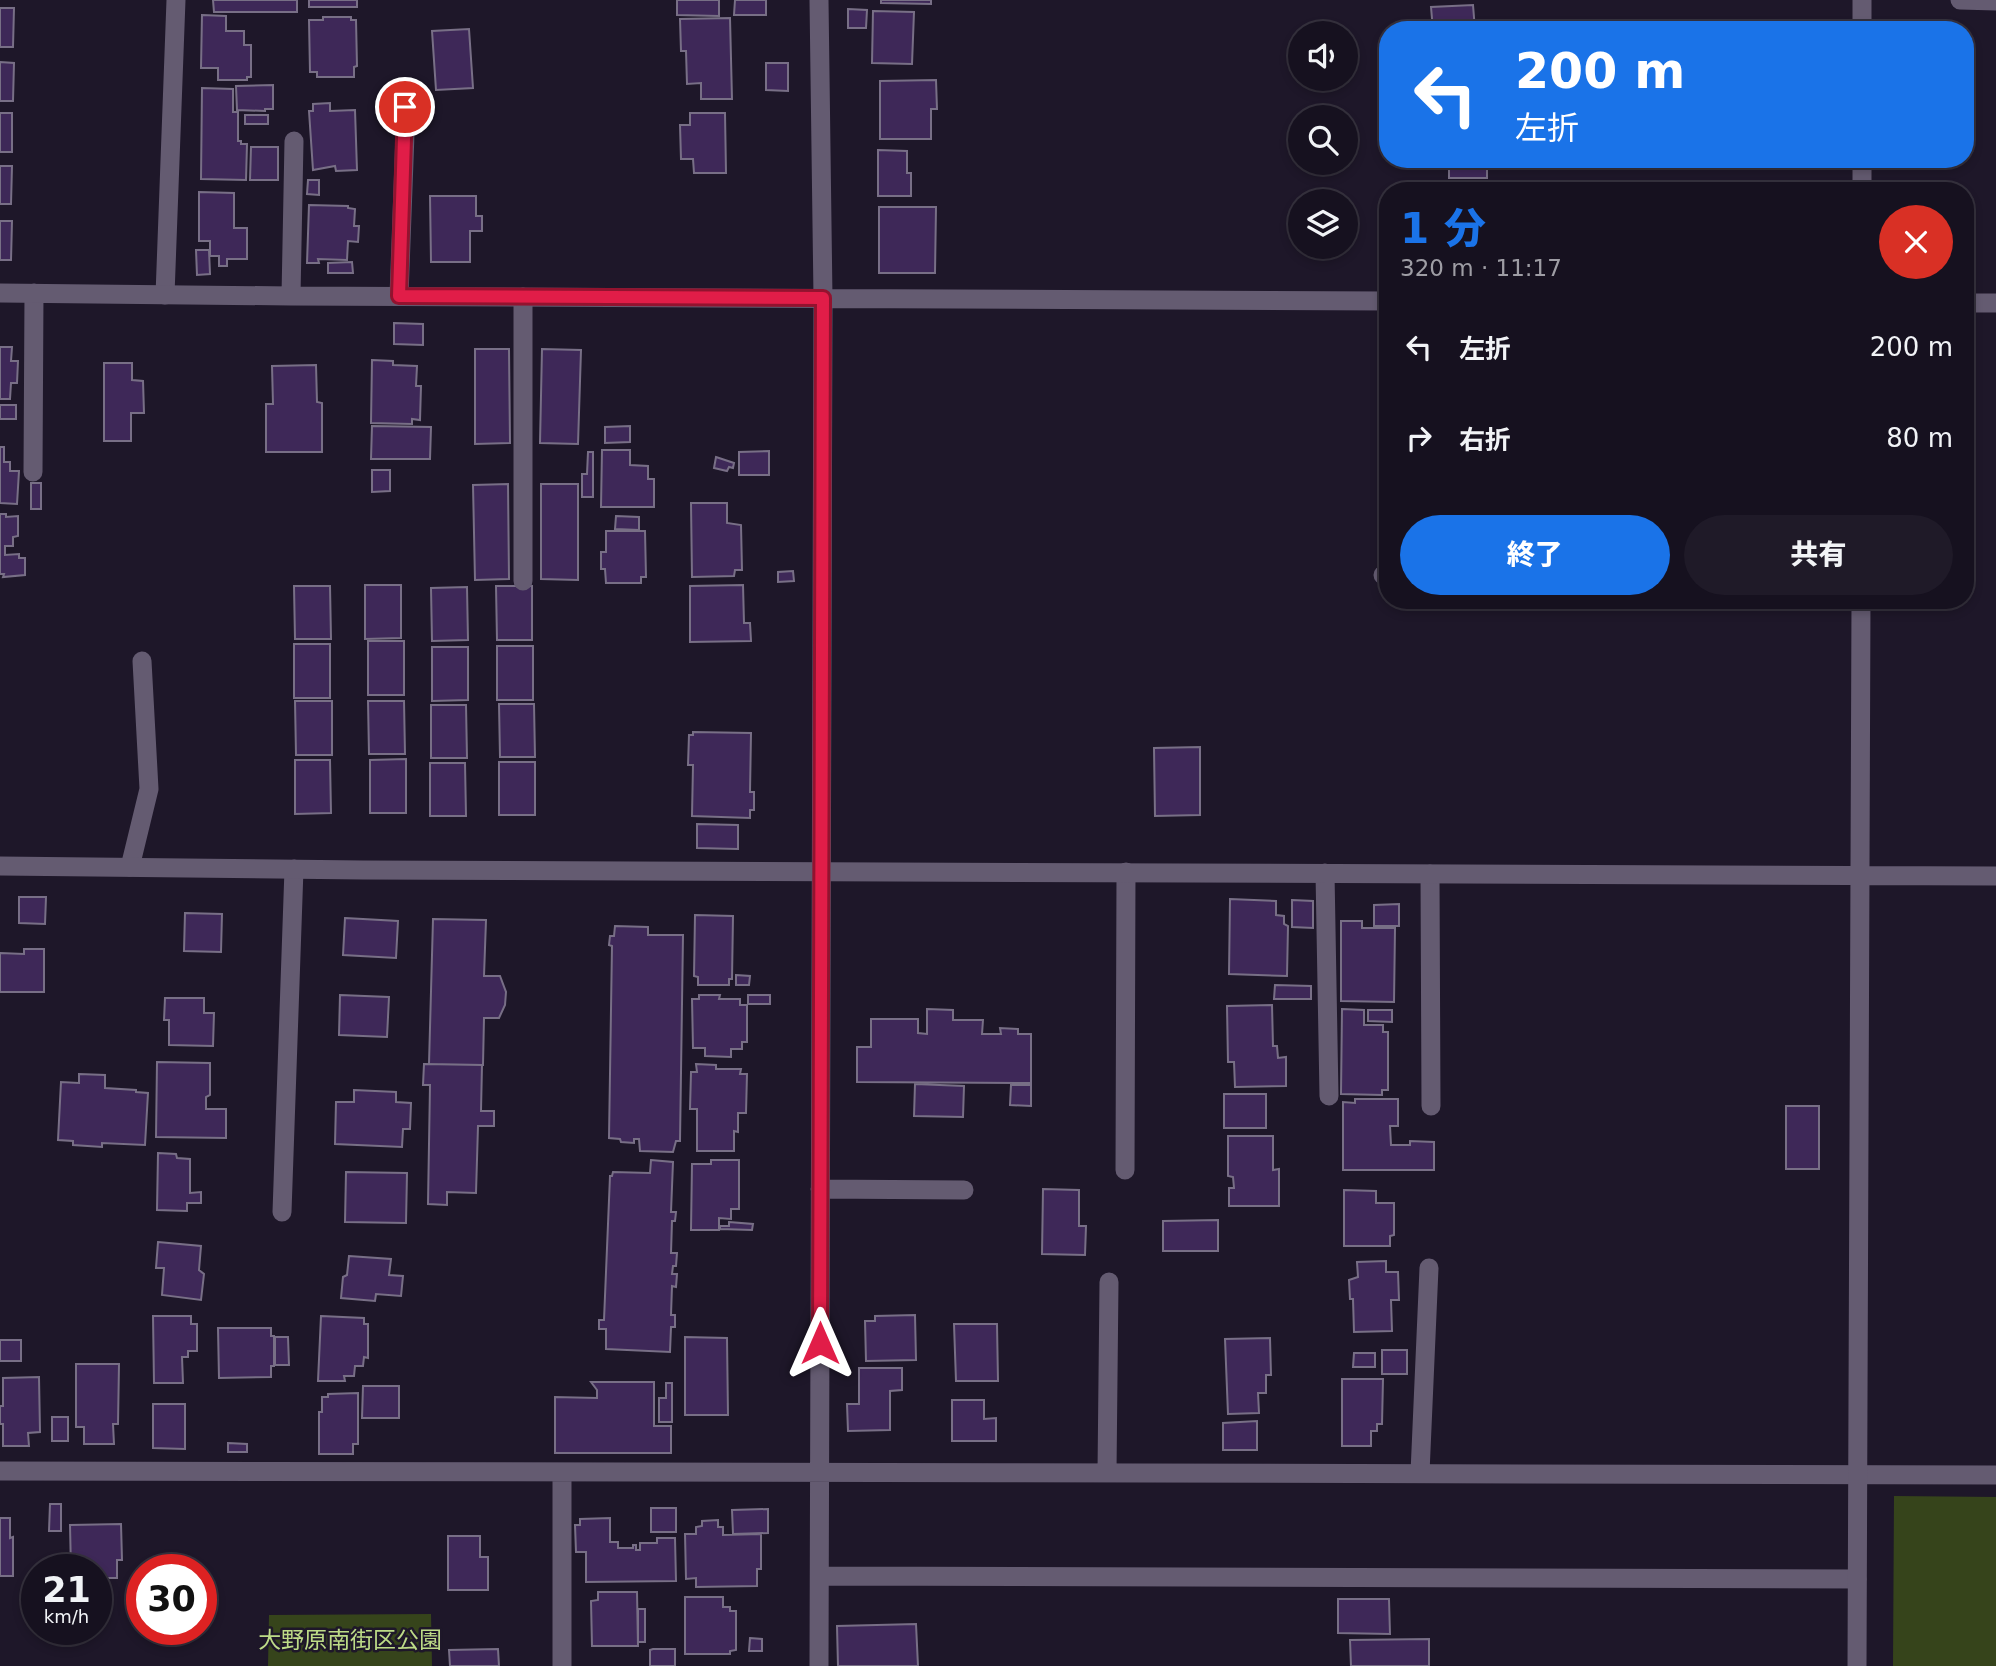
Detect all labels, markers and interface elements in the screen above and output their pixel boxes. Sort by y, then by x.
map controls [1288,21,1358,259]
button: sound [1288,21,1358,91]
text: 200 m [1515,43,1685,100]
icon: left [1400,49,1491,140]
pin [375,77,435,137]
icon: arrive [386,88,424,126]
button: search [1288,105,1358,175]
text: 左折 [1515,109,1579,147]
button: layers [1288,189,1358,259]
text: 1 分 [1400,204,1486,253]
button: close [1879,205,1953,279]
text: 320 m · 11:17 [1400,255,1562,281]
icon: left [1400,328,1438,366]
text: 200 m [1870,332,1953,362]
text: 左折 [1459,334,1511,364]
icon: right [1400,419,1438,457]
text: 80 m [1886,423,1953,453]
text: 右折 [1459,425,1511,455]
button: 終了 [1400,515,1670,595]
button: 共有 [1684,515,1953,595]
position arrow [783,1306,857,1380]
speed limit sign: 30 [126,1554,217,1645]
text: 21 [42,1570,91,1610]
text: km/h [44,1606,89,1627]
park label: 大野原南街区公園 [258,1627,442,1653]

